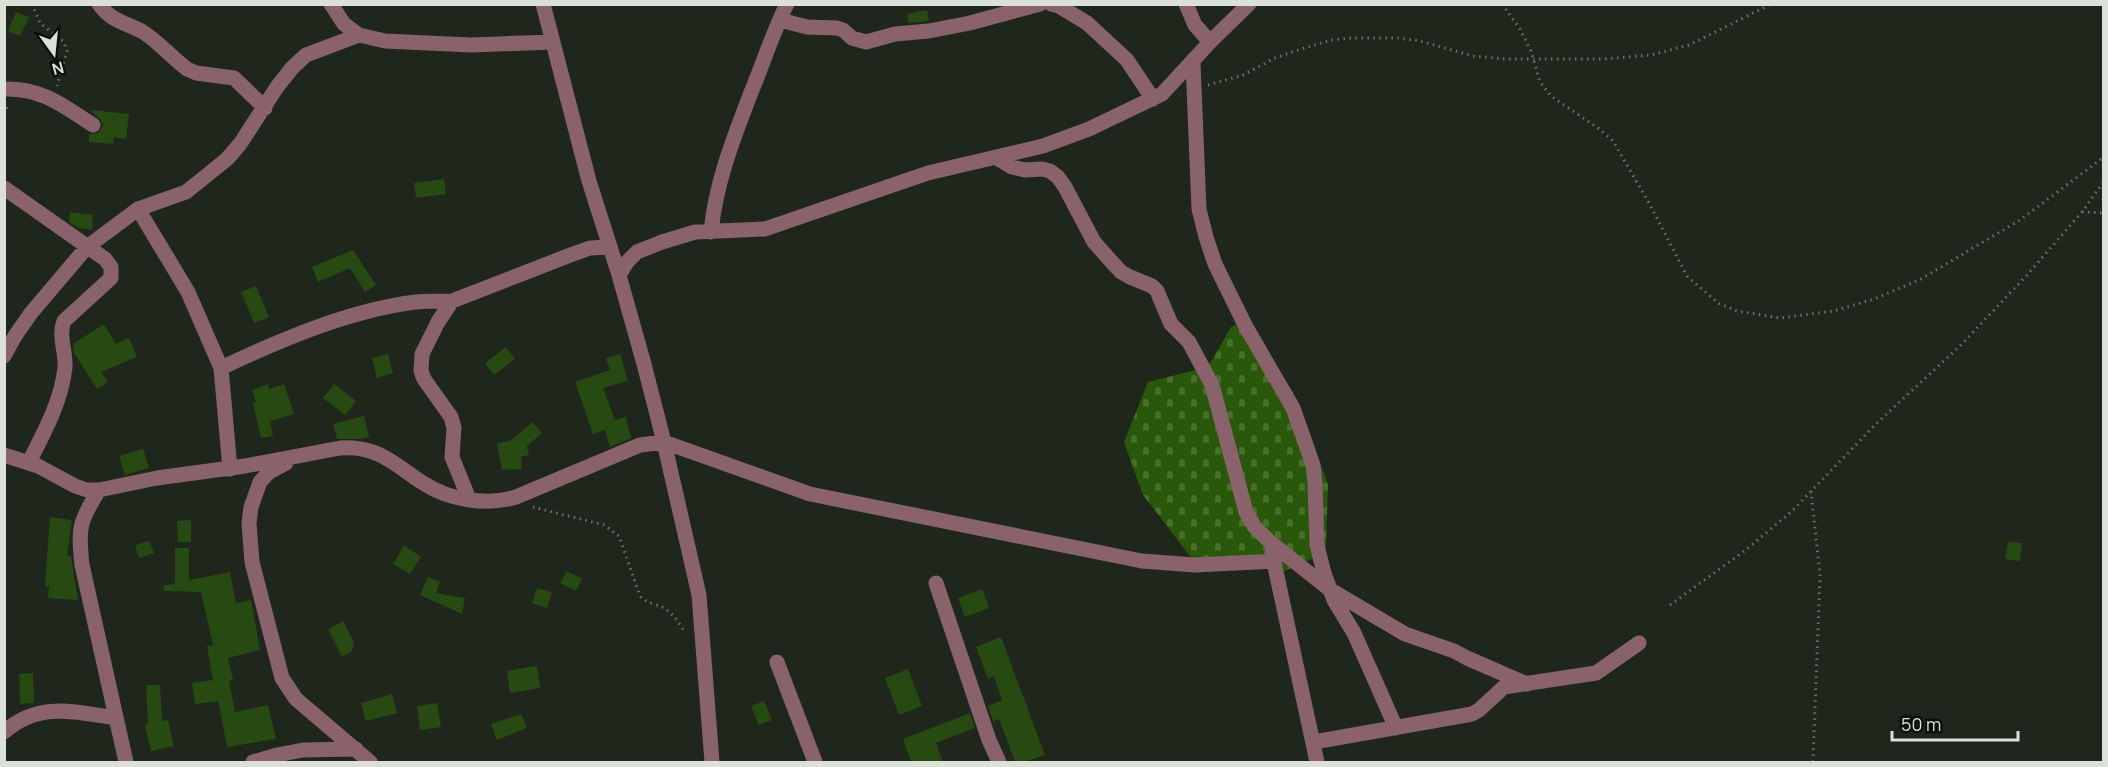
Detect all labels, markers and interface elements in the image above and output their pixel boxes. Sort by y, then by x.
north arrow [24,24,84,84]
text: N [49,56,66,81]
scale bar [1892,704,2018,742]
text: 50 m [1901,712,1941,736]

